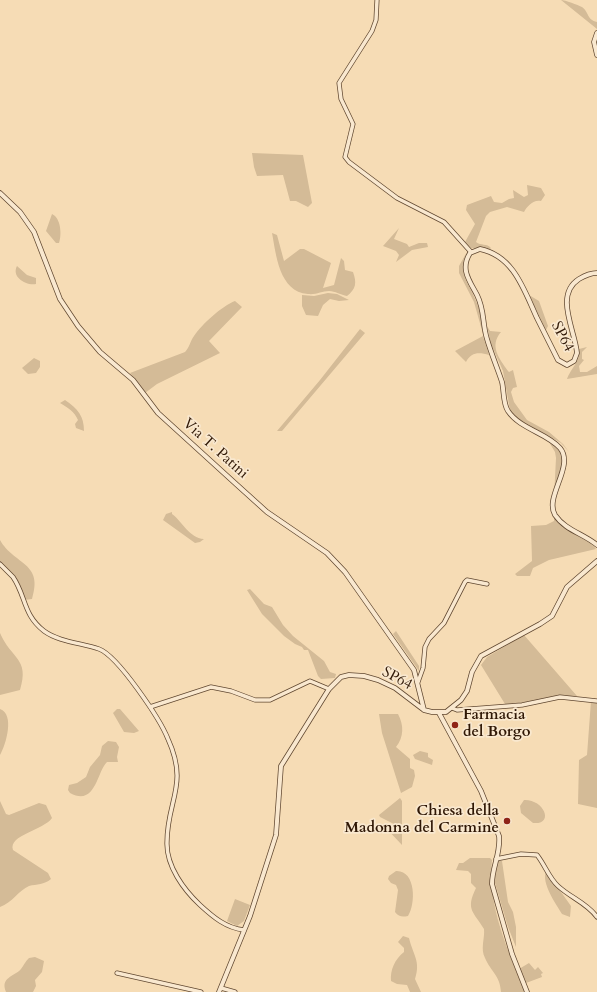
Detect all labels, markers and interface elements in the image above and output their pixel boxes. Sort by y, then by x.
street label: SP64 [547,319,577,355]
street label: Via T. Patini [179,415,251,483]
street label: SP64 [379,664,415,694]
place label: Farmacia del Borgo [463,707,530,742]
marker: Farmacia del Borgo [450,720,460,730]
place label: Chiesa della Madonna del Carmine [344,803,499,838]
marker: Chiesa della Madonna del Carmine [502,816,512,826]

